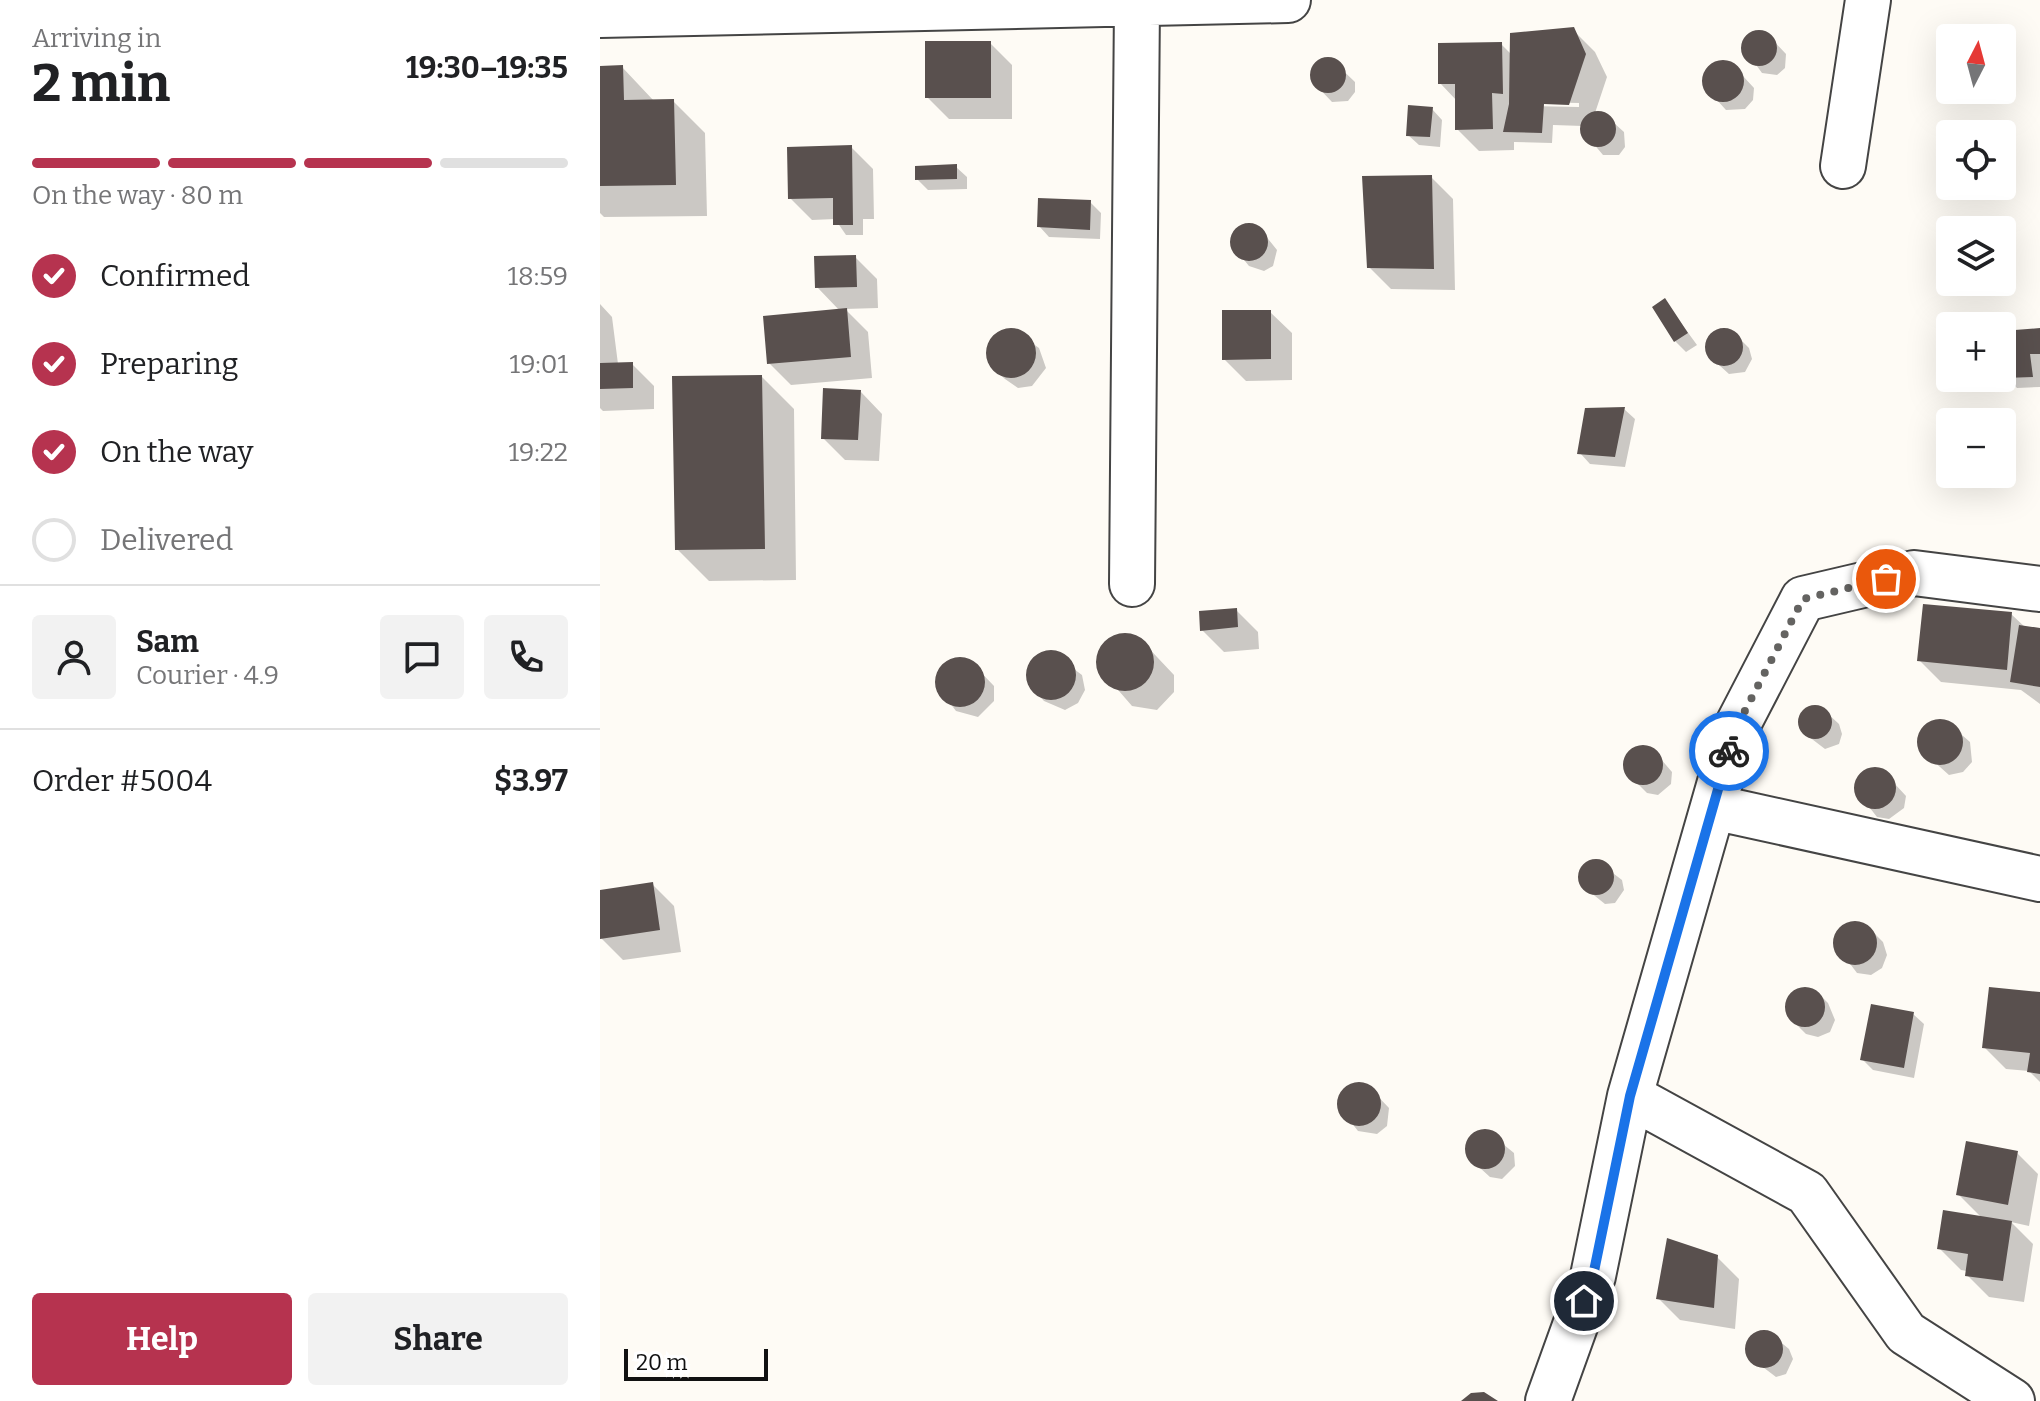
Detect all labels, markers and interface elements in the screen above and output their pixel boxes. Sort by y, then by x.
text: Arriving in [32,23,161,54]
north arrow [1936,24,2016,104]
map controls [1936,24,2016,488]
text: 19:30–19:35 [406,50,568,86]
text: 2 min [32,52,170,115]
button: locate [1936,120,2016,200]
text: On the way · 80 m [32,180,243,211]
button: layers [1936,216,2016,296]
icon: check [32,254,76,298]
text: Confirmed [100,258,250,294]
text: 18:59 [507,261,568,292]
button: + [1936,312,2016,392]
icon: check [32,342,76,386]
text: Preparing [100,346,238,382]
text: 19:01 [510,349,568,380]
button: − [1936,408,2016,488]
icon: check [32,430,76,474]
text: On the way [100,434,253,470]
text: 19:22 [508,437,568,468]
text: Delivered [100,522,233,558]
pin [1852,545,1920,613]
icon: bag [1864,557,1908,601]
button: person [32,615,116,699]
button: chat [380,615,464,699]
button: phone [484,615,568,699]
text: Sam [136,624,199,660]
text: Courier · 4.9 [136,660,279,691]
courier [1689,711,1769,791]
icon: bike [1707,729,1751,773]
text: Order #5004 [32,763,212,799]
text: $3.97 [494,763,568,799]
pin [1550,1267,1618,1335]
icon: home [1562,1279,1606,1323]
button: Help [32,1293,292,1385]
button: Share [308,1293,568,1385]
scale bar [624,1345,768,1381]
text: 20 m [636,1349,687,1376]

